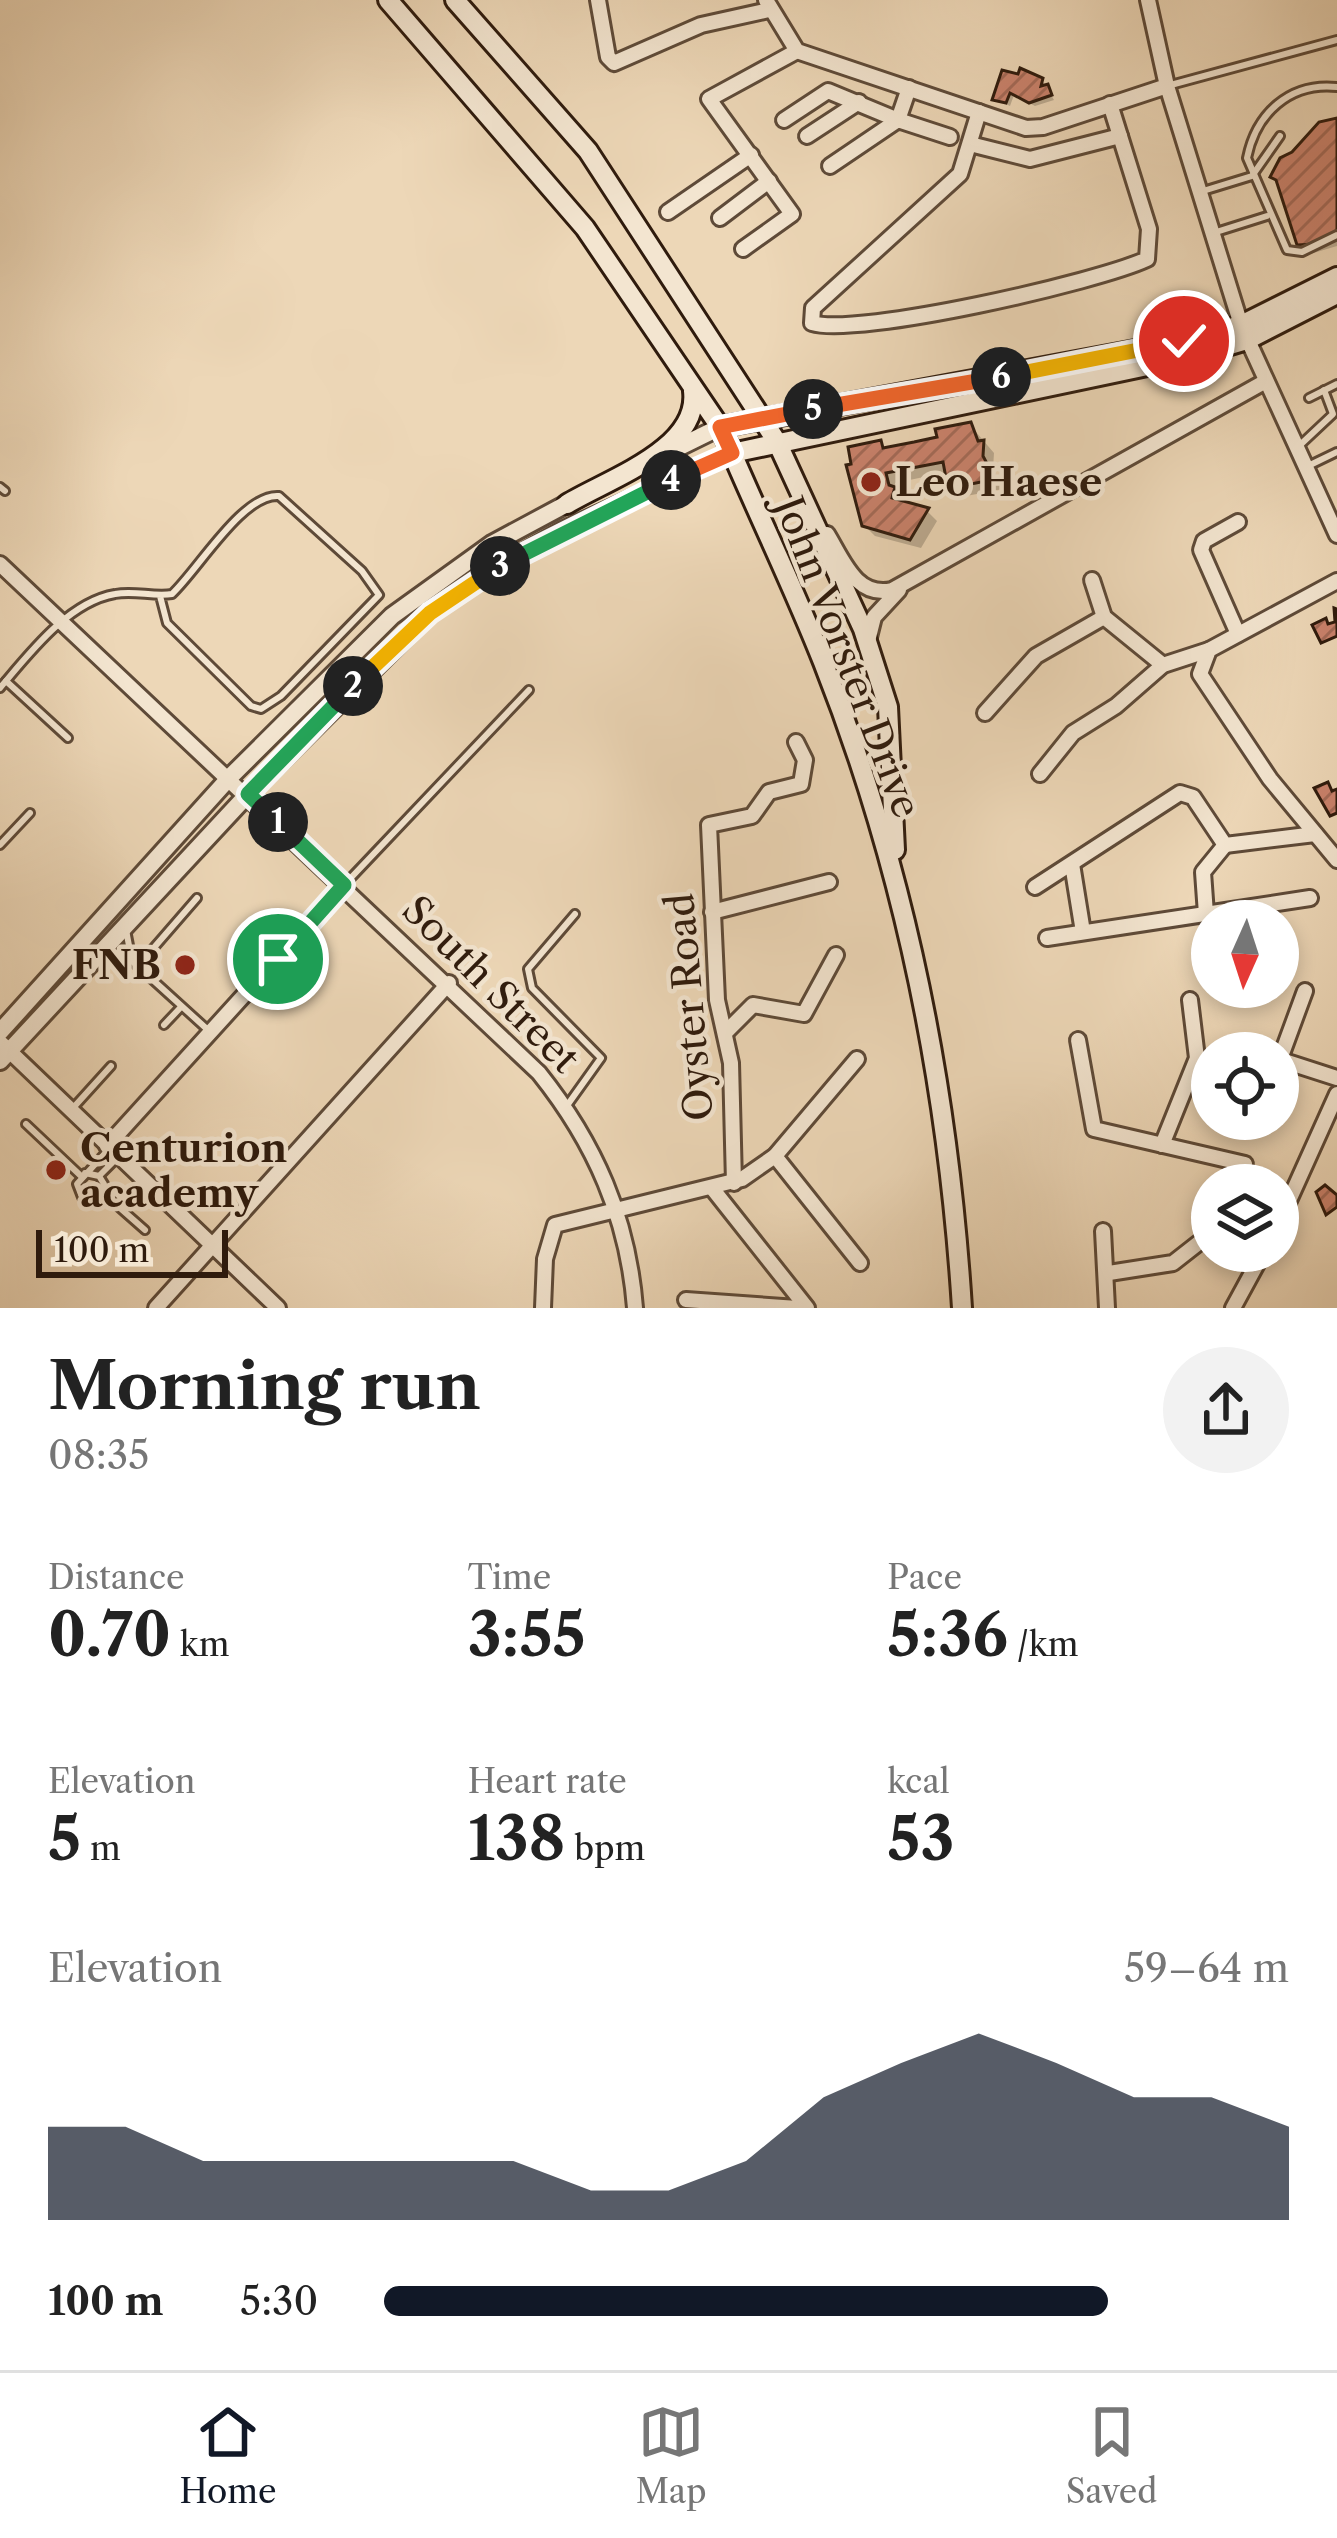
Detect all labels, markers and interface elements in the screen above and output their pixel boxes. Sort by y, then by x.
pin [1133,290,1235,392]
icon: check [1151,308,1217,374]
pin: 6 [971,347,1031,407]
text: 6 [991,356,1011,397]
pin: 5 [783,379,843,439]
text: 5 [804,388,822,429]
pin: 4 [641,450,701,510]
place label: Leo Haese [895,458,1102,506]
text: 4 [661,459,681,500]
marker: Leo Haese [858,469,884,495]
street label: John Vorster Drive [763,484,931,824]
pin: 3 [470,536,530,596]
text: 3 [491,545,509,586]
pin: 2 [323,656,383,716]
text: 2 [343,665,363,706]
pin: 1 [248,792,308,852]
text: 1 [271,801,285,842]
street label: South Street [393,886,590,1083]
street label: Oyster Road [655,891,723,1123]
north arrow [1191,900,1299,1008]
map controls [1191,900,1299,1272]
pin [227,908,329,1010]
icon: arrive [245,926,311,992]
place label: FNB [72,941,161,989]
marker: FNB [172,952,198,978]
button: locate [1191,1032,1299,1140]
place label: Centurion academy [80,1124,288,1217]
marker: Centurion academy [43,1157,69,1183]
button: layers [1191,1164,1299,1272]
scale bar [36,1224,228,1277]
text: 100 m [54,1230,149,1271]
text: Morning run [48,1345,481,1426]
button: share [1163,1347,1289,1473]
text: 08:35 [48,1431,149,1479]
text: Distance [48,1557,185,1598]
text: Time [468,1557,551,1598]
text: Pace [887,1557,962,1598]
text: 0.70 [48,1598,171,1672]
text: 3:55 [468,1598,586,1672]
text: 5:36 [887,1598,1008,1672]
text: km [171,1624,230,1665]
text: /km [1008,1624,1079,1665]
text: Elevation [48,1761,195,1802]
text: Heart rate [468,1761,627,1802]
text: kcal [887,1761,950,1802]
text: 5 [48,1802,81,1876]
text: 138 [468,1802,566,1876]
text: 53 [887,1802,954,1876]
text: m [81,1828,121,1869]
text: bpm [566,1828,645,1869]
text: Elevation [48,1944,222,1992]
text: 59–64 m [1124,1944,1289,1992]
text: 100 m [48,2277,164,2325]
text: 5:30 [240,2277,318,2325]
tab: Home [180,2399,277,2512]
tab: Map [636,2399,707,2512]
tab: Saved [1066,2399,1157,2512]

